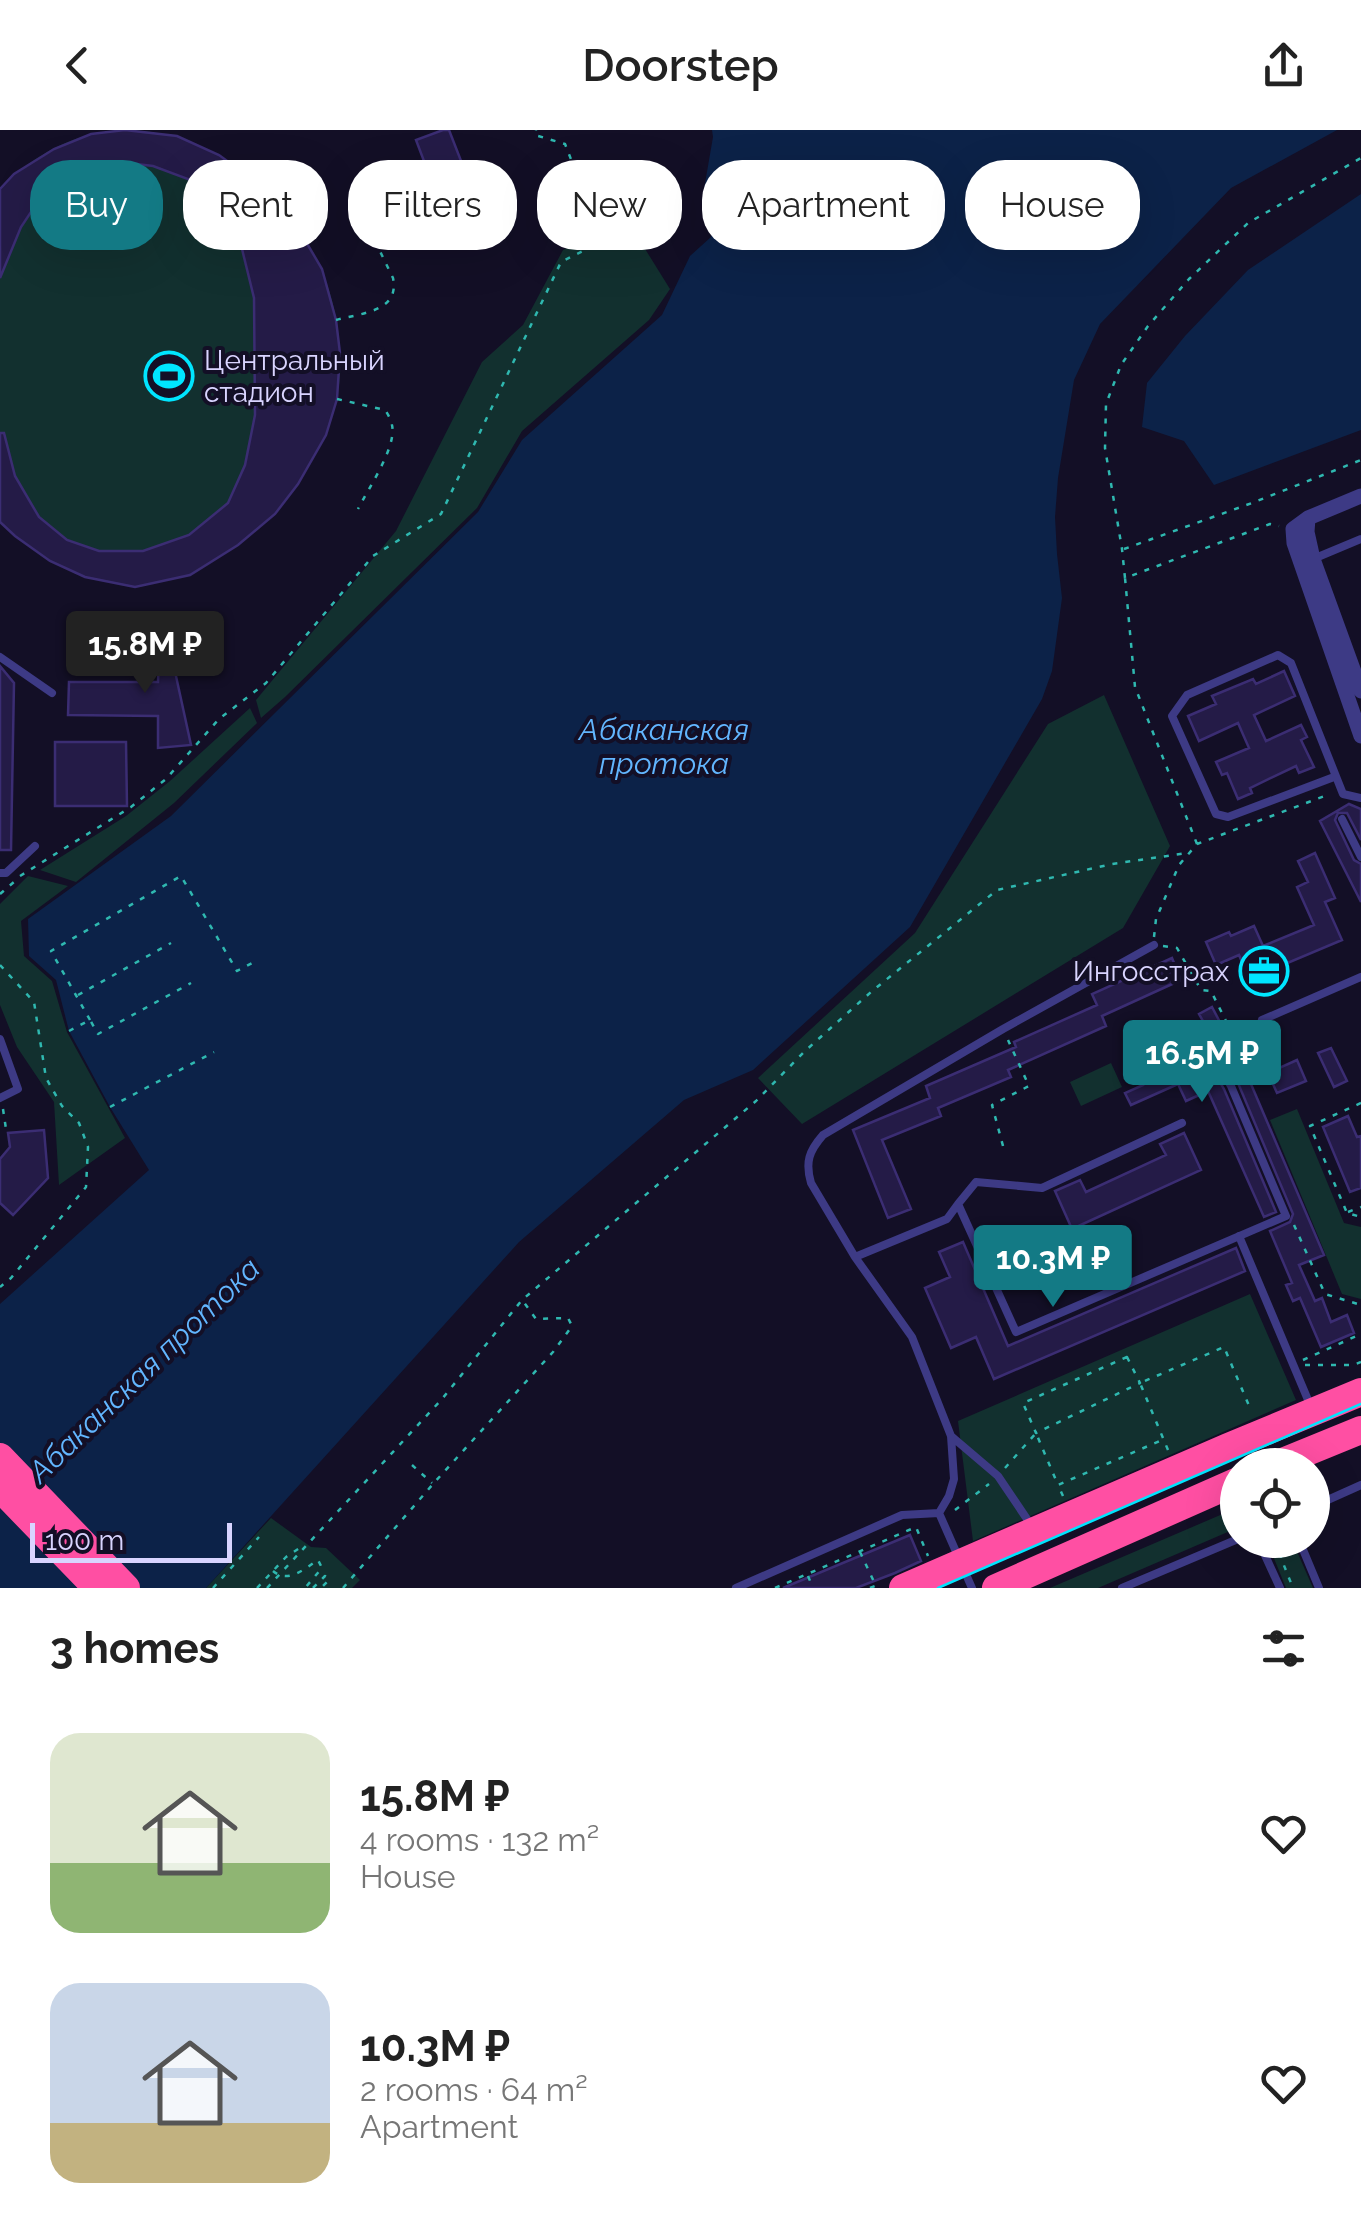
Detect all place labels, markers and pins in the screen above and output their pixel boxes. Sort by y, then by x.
place label: Центральный стадион [204,344,385,409]
sports icon: Центральный стадион [143,350,195,402]
pin: 15.8M ₽ [53,611,237,696]
office icon: Ингосстрах [1238,945,1290,997]
place label: Ингосстрах [1073,955,1229,988]
pin: 16.5M ₽ [1110,1020,1294,1105]
pin: 10.3M ₽ [961,1225,1145,1310]

